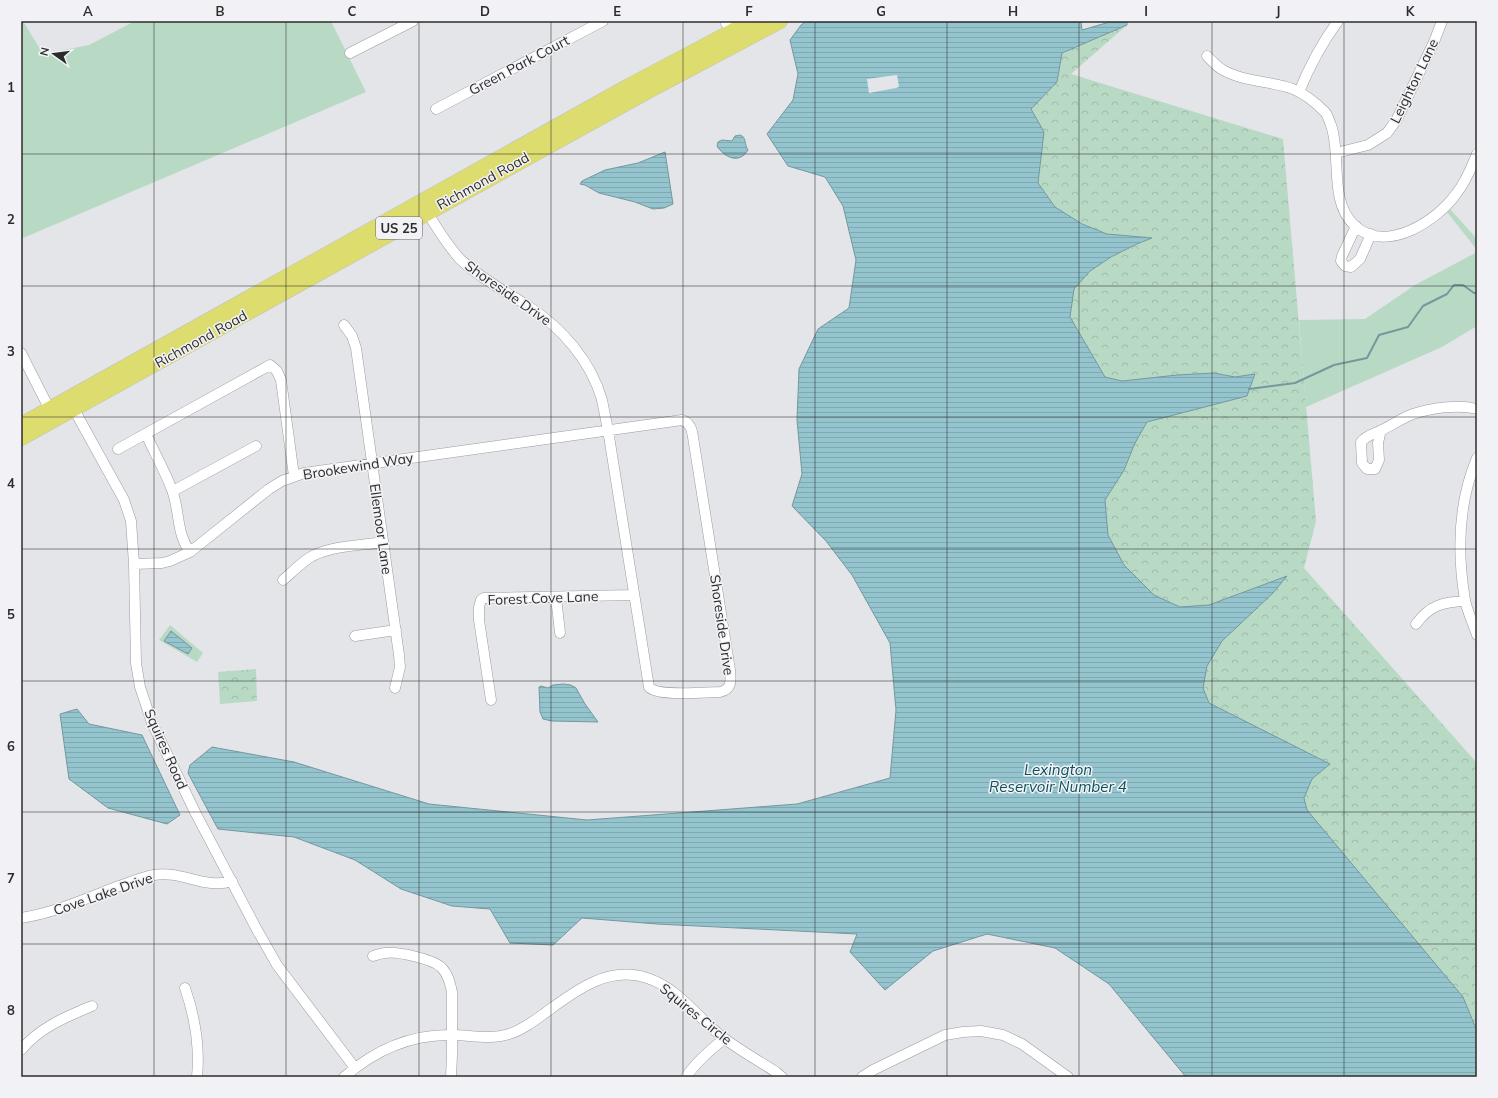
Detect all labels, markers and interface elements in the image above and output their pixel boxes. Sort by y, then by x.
text: A [83,3,93,19]
text: B [216,3,225,19]
text: C [348,3,357,19]
text: D [480,3,490,19]
text: E [613,3,621,19]
text: F [745,3,753,19]
text: G [876,3,886,19]
text: H [1008,3,1018,19]
text: I [1144,3,1148,19]
text: J [1276,3,1280,19]
text: K [1406,3,1416,19]
street label: Green Park Court [466,31,572,99]
north arrow [34,34,74,74]
street label: Leighton Lane [1386,36,1442,126]
text: N [36,46,52,57]
text: 1 [7,79,15,95]
street label: Richmond Road [434,148,532,214]
text: 2 [7,211,15,227]
road number: US 25 [376,217,422,239]
street label: Shoreside Drive [461,257,555,329]
street label: Richmond Road [152,306,250,372]
text: 3 [7,343,15,359]
street label: Brookewind Way [302,448,415,484]
text: 4 [7,475,15,491]
street label: Ellemoor Lane [366,482,396,576]
street label: Shoreside Drive [706,574,738,676]
street label: Forest Cove Lane [487,587,599,609]
text: 5 [7,606,15,622]
street label: Squires Road [140,706,192,792]
text: 6 [7,738,15,754]
water label: Lexington Reservoir Number 4 [989,760,1127,796]
street label: Cove Lake Drive [51,869,155,919]
text: 7 [7,870,15,886]
street label: Squires Circle [656,979,736,1049]
text: 8 [7,1002,15,1018]

